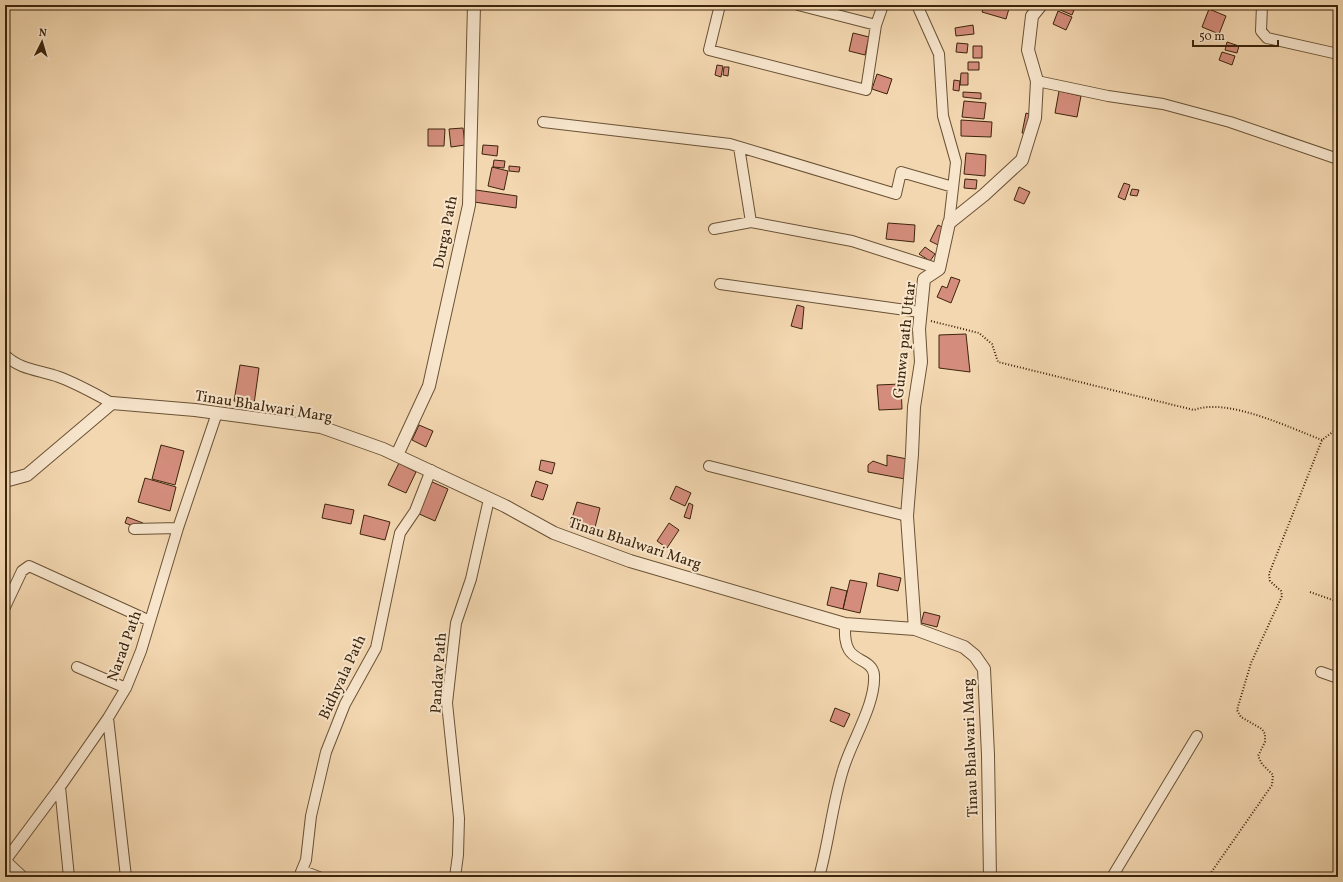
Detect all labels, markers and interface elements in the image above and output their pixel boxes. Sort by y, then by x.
north arrow [22,22,62,62]
scale bar [1193,22,1278,48]
text: N [38,26,47,41]
text: 50 m [1199,29,1225,45]
street label: Durga Path [429,194,464,271]
street label: Gunwa path Uttar [889,281,922,400]
street label: Tinau Bhalwari Marg [194,386,334,429]
street label: Tinau Bhalwari Marg [565,513,704,576]
street label: Narad Path [103,608,148,685]
street label: Bidhyala Path [315,632,372,723]
street label: Pandav Path [426,632,453,714]
street label: Tinau Bhalwari Marg [959,678,984,818]

